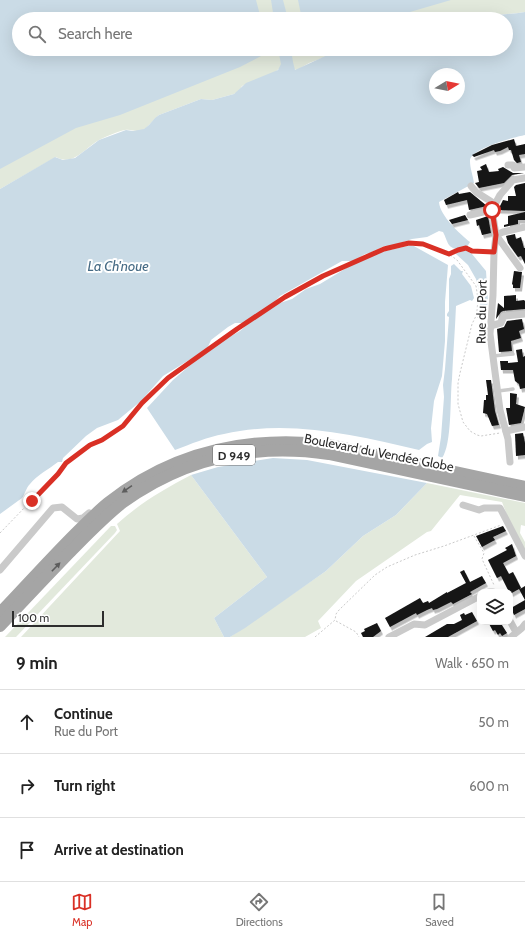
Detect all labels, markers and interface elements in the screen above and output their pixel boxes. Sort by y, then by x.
search box [12,12,513,56]
icon: search [26,23,48,45]
text: Search here [58,25,133,43]
north arrow [429,68,465,104]
route start [483,201,501,219]
water label: La Ch'noue [87,257,149,275]
street label: Rue du Port [472,279,490,344]
street label: Boulevard du Vendée Globe [303,430,456,474]
road number: D 949 [213,445,255,465]
one-way arrow [122,485,132,493]
route end [23,492,41,510]
one-way arrow [51,562,61,572]
map controls [477,589,513,625]
button: layers [477,589,513,625]
scale bar [12,609,104,628]
text: 100 m [18,611,49,625]
text: 9 min [16,653,58,673]
text: Walk · 650 m [435,655,509,671]
text: Continue [54,705,113,723]
icon: ahead [16,711,38,733]
text: 50 m [479,714,509,730]
text: Rue du Port [54,723,118,739]
icon: right [16,775,38,797]
text: Turn right [54,777,115,795]
text: 600 m [469,778,509,794]
icon: arrive [16,839,38,861]
text: Arrive at destination [54,841,184,859]
tab: Map [71,891,93,929]
tab: Directions [236,891,283,929]
tab: Saved [425,891,454,929]

